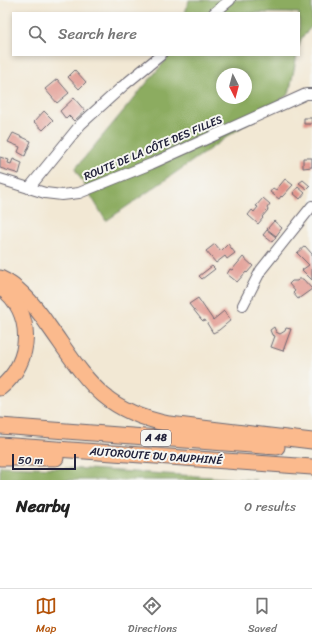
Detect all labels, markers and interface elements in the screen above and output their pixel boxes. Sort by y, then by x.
search box [12,12,300,56]
text: Search here [58,21,137,47]
icon: search [26,23,48,45]
north arrow [216,68,252,104]
street label: ROUTE DE LA CÔTE DES FILLES [81,110,225,186]
road number: A 48 [141,430,171,446]
street label: AUTOROUTE DU DAUPHINÉ [88,442,224,470]
text: 50 m [18,451,43,470]
scale bar [12,452,76,471]
text: Nearby [16,491,70,521]
text: 0 results [244,495,296,518]
tab: Map [35,595,57,638]
tab: Directions [128,595,177,638]
tab: Saved [248,595,277,638]

